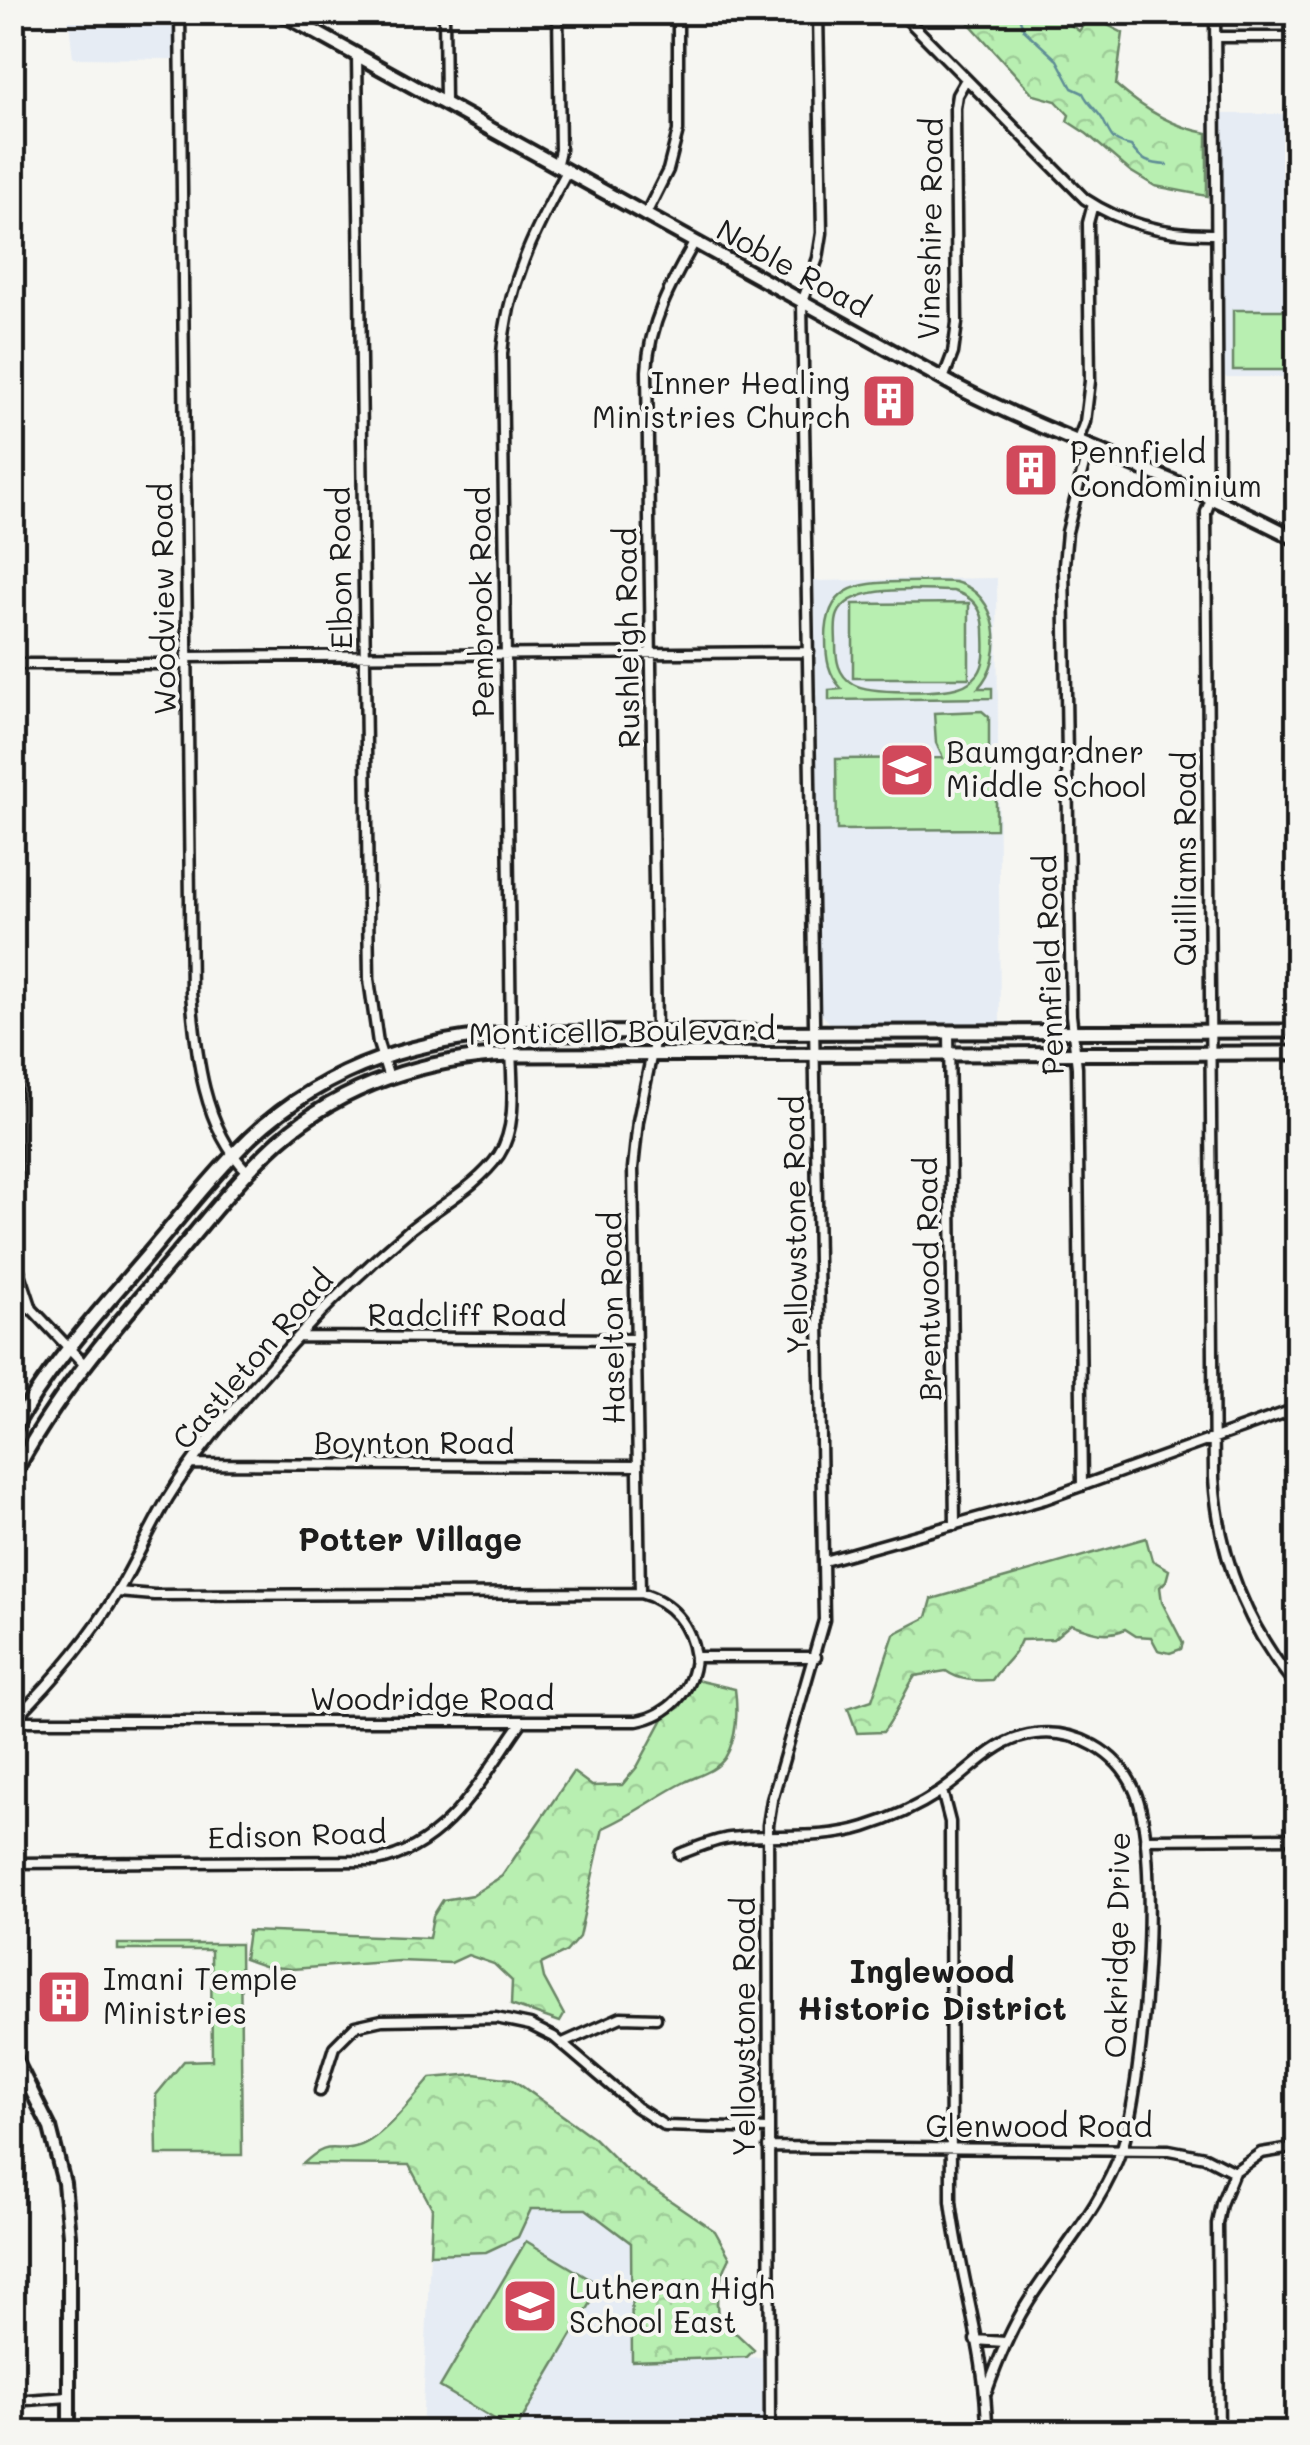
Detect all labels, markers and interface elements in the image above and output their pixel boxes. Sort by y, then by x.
street label: Vineshire Road [907,117,951,340]
street label: Noble Road [710,209,878,326]
place label: Inner Healing Ministries Church [592,362,850,436]
building icon: Inner Healing Ministries Church [859,371,919,431]
place label: Pennfield Condominium [1070,431,1262,505]
building icon: Pennfield Condominium [1001,440,1061,500]
street label: Woodview Road [140,483,184,715]
street label: Elbon Road [318,486,360,650]
street label: Pembrook Road [458,486,502,718]
street label: Rushleigh Road [604,527,648,749]
place label: Baumgardner Middle School [946,731,1147,805]
school or university icon: Baumgardner Middle School [877,740,937,800]
street label: Quilliams Road [1164,752,1204,966]
street label: Pennfield Road [1024,854,1072,1076]
street label: Monticello Boulevard [468,1007,776,1053]
street label: Yellowstone Road [772,1095,816,1355]
street label: Brentwood Road [905,1157,949,1402]
street label: Haselton Road [589,1211,633,1425]
street label: Castleton Road [162,1260,341,1457]
street label: Radcliff Road [368,1294,566,1334]
street label: Boynton Road [314,1422,514,1462]
district label: Potter Village [298,1517,522,1559]
street label: Woodridge Road [310,1678,554,1718]
street label: Edison Road [207,1811,387,1857]
street label: Oakridge Drive [1094,1831,1138,2059]
street label: Yellowstone Road [723,1897,763,2157]
district label: Inglewood Historic District [797,1949,1067,2028]
place label: Imani Temple Ministries [103,1958,298,2032]
building icon: Imani Temple Ministries [34,1967,94,2027]
street label: Glenwood Road [925,2105,1153,2145]
place label: Lutheran High School East [569,2267,775,2341]
school or university icon: Lutheran High School East [500,2276,560,2336]

